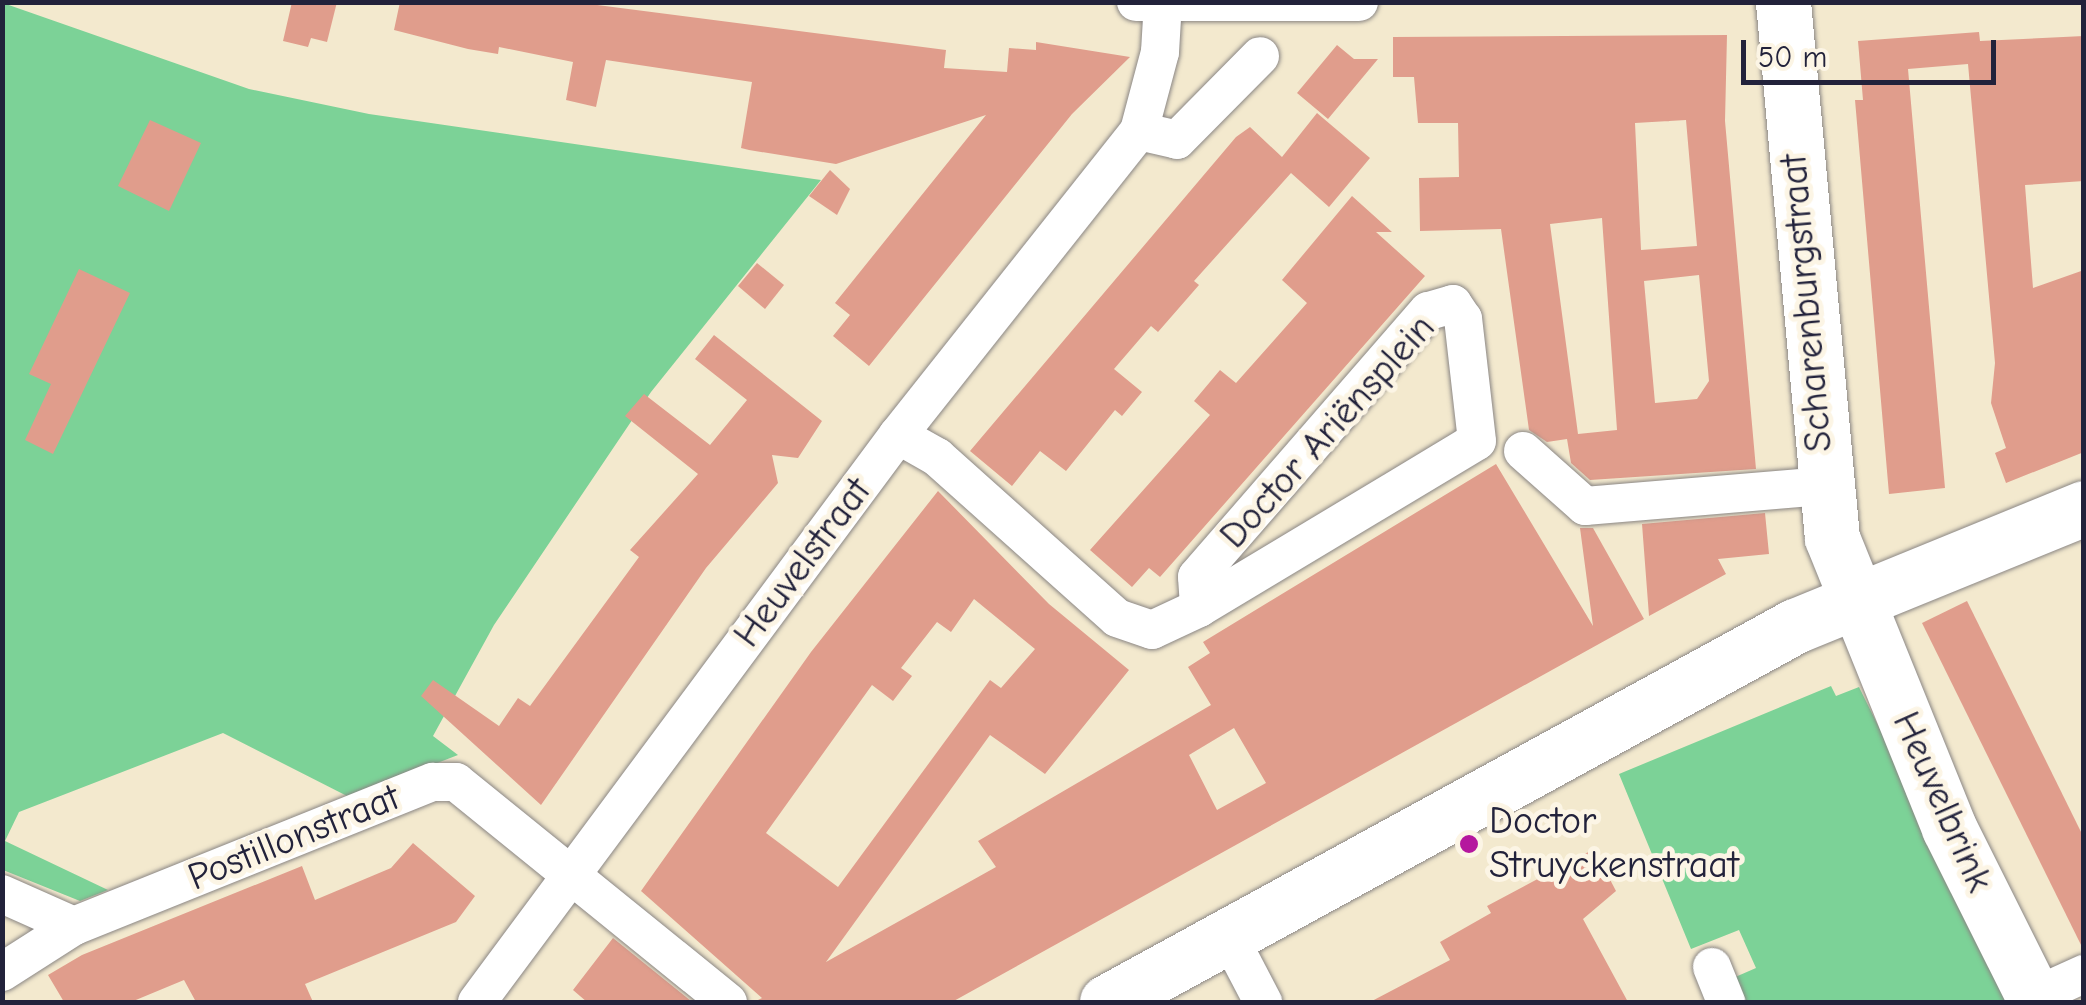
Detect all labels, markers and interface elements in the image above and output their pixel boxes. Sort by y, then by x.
scale bar [1746,20,2001,82]
text: 50 m [1758,40,1827,75]
street label: Scharenburgstraat [1771,152,1843,454]
street label: Doctor Ariënsplein [1211,306,1445,558]
street label: Heuvelstraat [725,470,881,656]
street label: Heuvelbrink [1882,705,2002,899]
street label: Postillonstraat [182,775,406,901]
place label: Doctor Struyckenstraat [1489,799,1739,888]
marker: Doctor Struyckenstraat [1458,833,1480,855]

